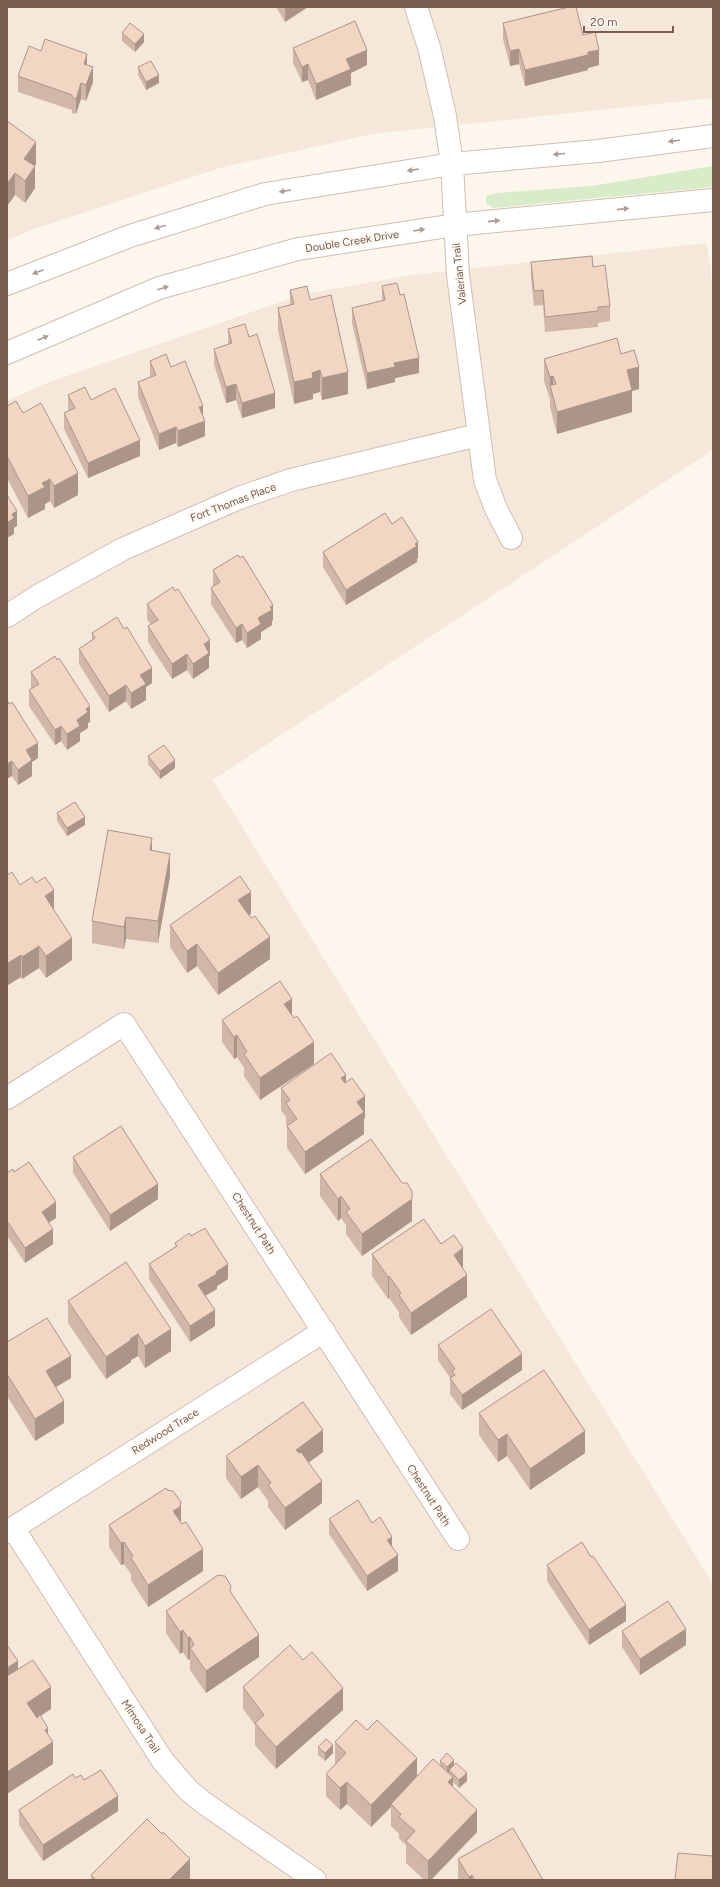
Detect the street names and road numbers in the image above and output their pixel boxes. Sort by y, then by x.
street label: Double Creek Drive [304,228,400,255]
street label: Valerian Trail [450,243,469,305]
street label: Fort Thomas Place [189,480,278,525]
street label: Chestnut Path [229,1190,278,1256]
street label: Redwood Trace [129,1406,201,1457]
street label: Chestnut Path [404,1462,453,1528]
street label: Mimosa Trail [119,1697,163,1755]

